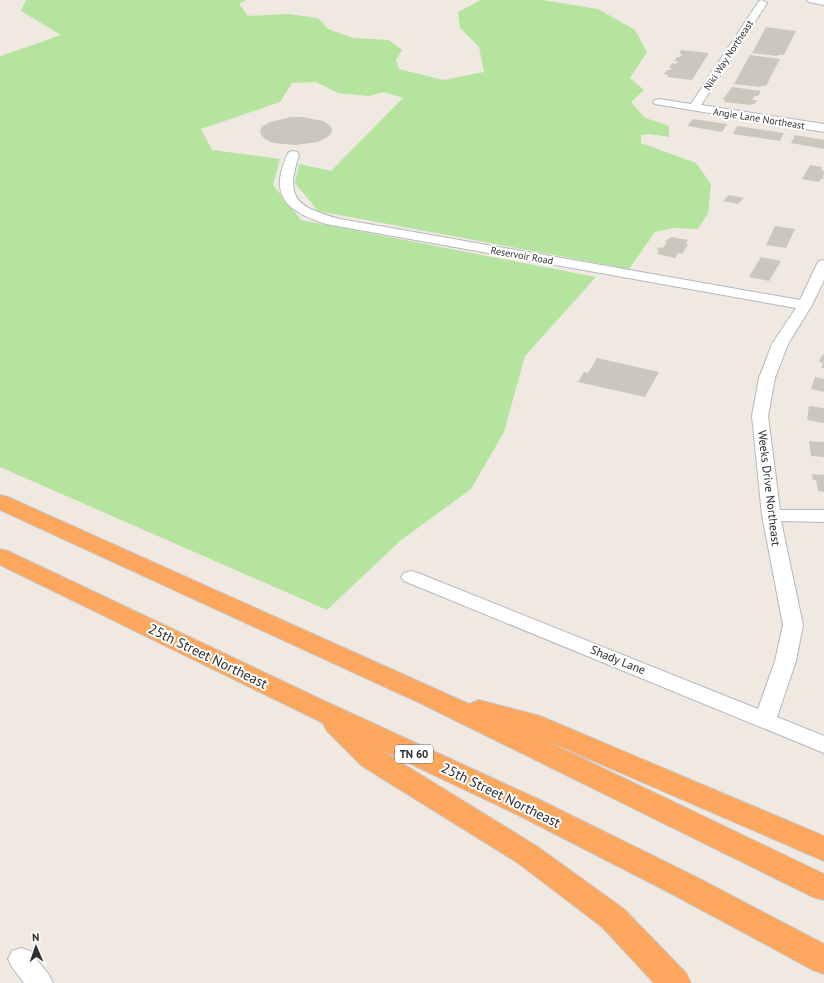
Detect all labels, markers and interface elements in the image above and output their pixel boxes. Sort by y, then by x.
street label: Niki Way Northeast [701,17,756,93]
street label: Angie Lane Northeast [712,105,806,132]
street label: Reservoir Road [490,244,554,267]
street label: Weeks Drive Northeast [755,429,784,547]
street label: 25th Street Northeast [146,619,271,693]
street label: Shady Lane [588,642,648,677]
road number: TN 60 [395,745,433,763]
street label: 25th Street Northeast [439,758,564,832]
north arrow [16,927,56,967]
text: N [32,930,40,944]

